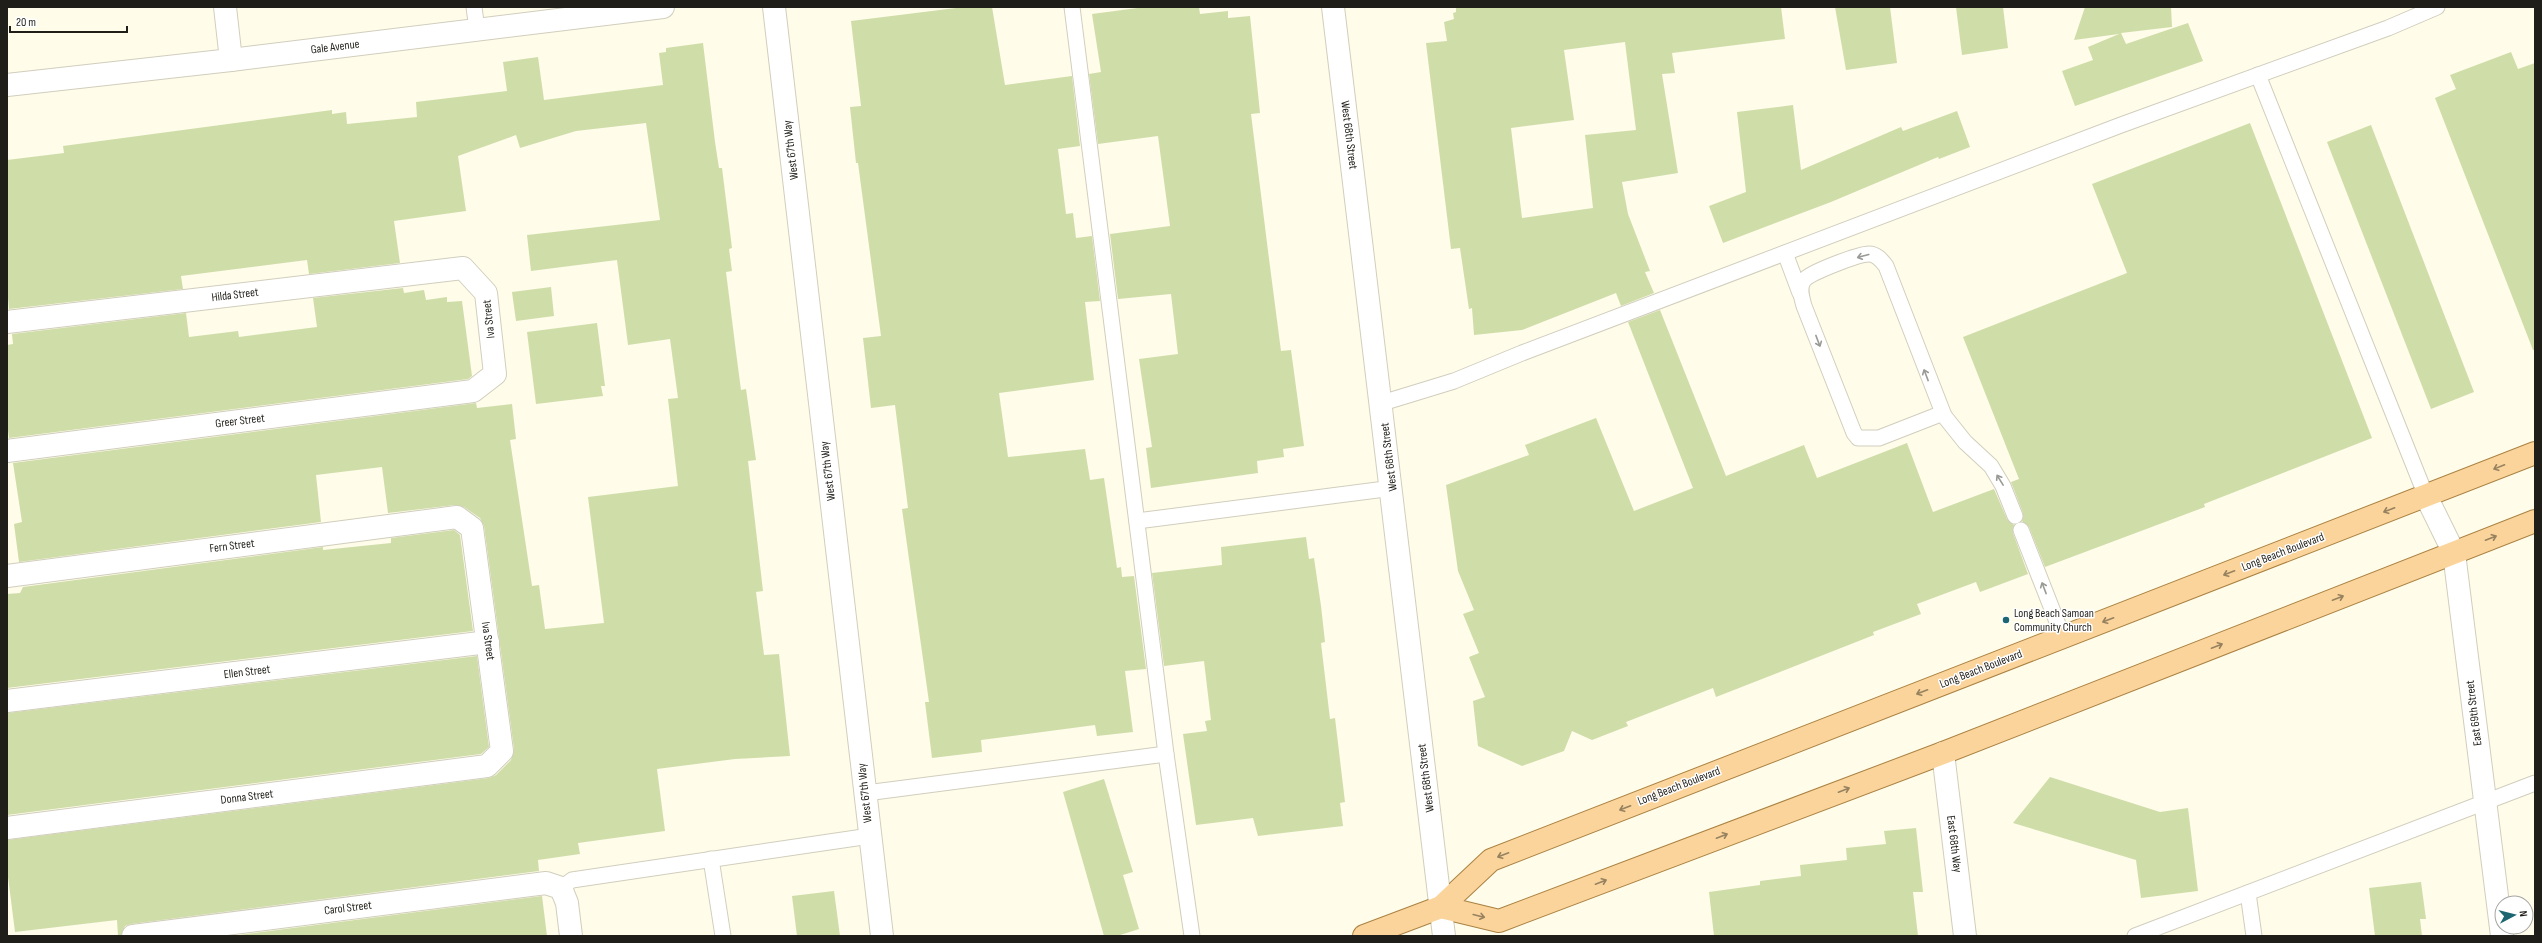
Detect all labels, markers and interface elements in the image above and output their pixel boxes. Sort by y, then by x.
scale bar [10,8,127,34]
text: 20 m [16,15,36,30]
street label: Gale Avenue [310,37,360,57]
street label: West 68th Street [1337,100,1361,170]
street label: West 67th Way [780,119,802,181]
one-way arrow [1857,252,1870,260]
street label: Hilda Street [211,285,260,305]
street label: Iva Street [479,299,498,339]
one-way arrow [1814,335,1822,347]
one-way arrow [1922,370,1930,382]
street label: Greer Street [214,410,266,431]
street label: West 68th Street [1377,422,1401,492]
street label: West 67th Way [817,440,839,502]
one-way arrow [2493,464,2505,472]
one-way arrow [1996,475,2004,486]
one-way arrow [2384,507,2396,515]
street label: Long Beach Boulevard [2240,529,2326,575]
one-way arrow [2484,534,2496,542]
street label: Fern Street [209,536,256,556]
one-way arrow [2224,569,2236,577]
one-way arrow [2039,582,2047,594]
one-way arrow [2332,594,2344,602]
place label: Long Beach Samoan Community Church [2014,606,2094,635]
marker: Long Beach Samoan Community Church [2001,615,2011,625]
one-way arrow [2102,616,2114,624]
street label: Iva Street [478,621,498,662]
one-way arrow [2211,641,2223,649]
street label: Long Beach Boulevard [1938,646,2024,692]
street label: Ellen Street [223,662,271,682]
street label: East 69th Street [2463,679,2485,747]
one-way arrow [1916,689,1928,697]
street label: West 68th Street [1414,743,1438,813]
street label: West 67th Way [854,762,876,824]
street label: Long Beach Boulevard [1636,763,1722,809]
street label: Donna Street [220,786,275,808]
one-way arrow [1838,786,1850,794]
one-way arrow [1619,804,1631,812]
street label: East 68th Way [1943,815,1965,874]
one-way arrow [1716,832,1728,840]
one-way arrow [1498,851,1510,859]
one-way arrow [1594,878,1606,886]
north arrow [2494,895,2534,935]
street label: Carol Street [323,898,373,918]
text: N [2517,910,2530,918]
one-way arrow [1472,913,1485,920]

